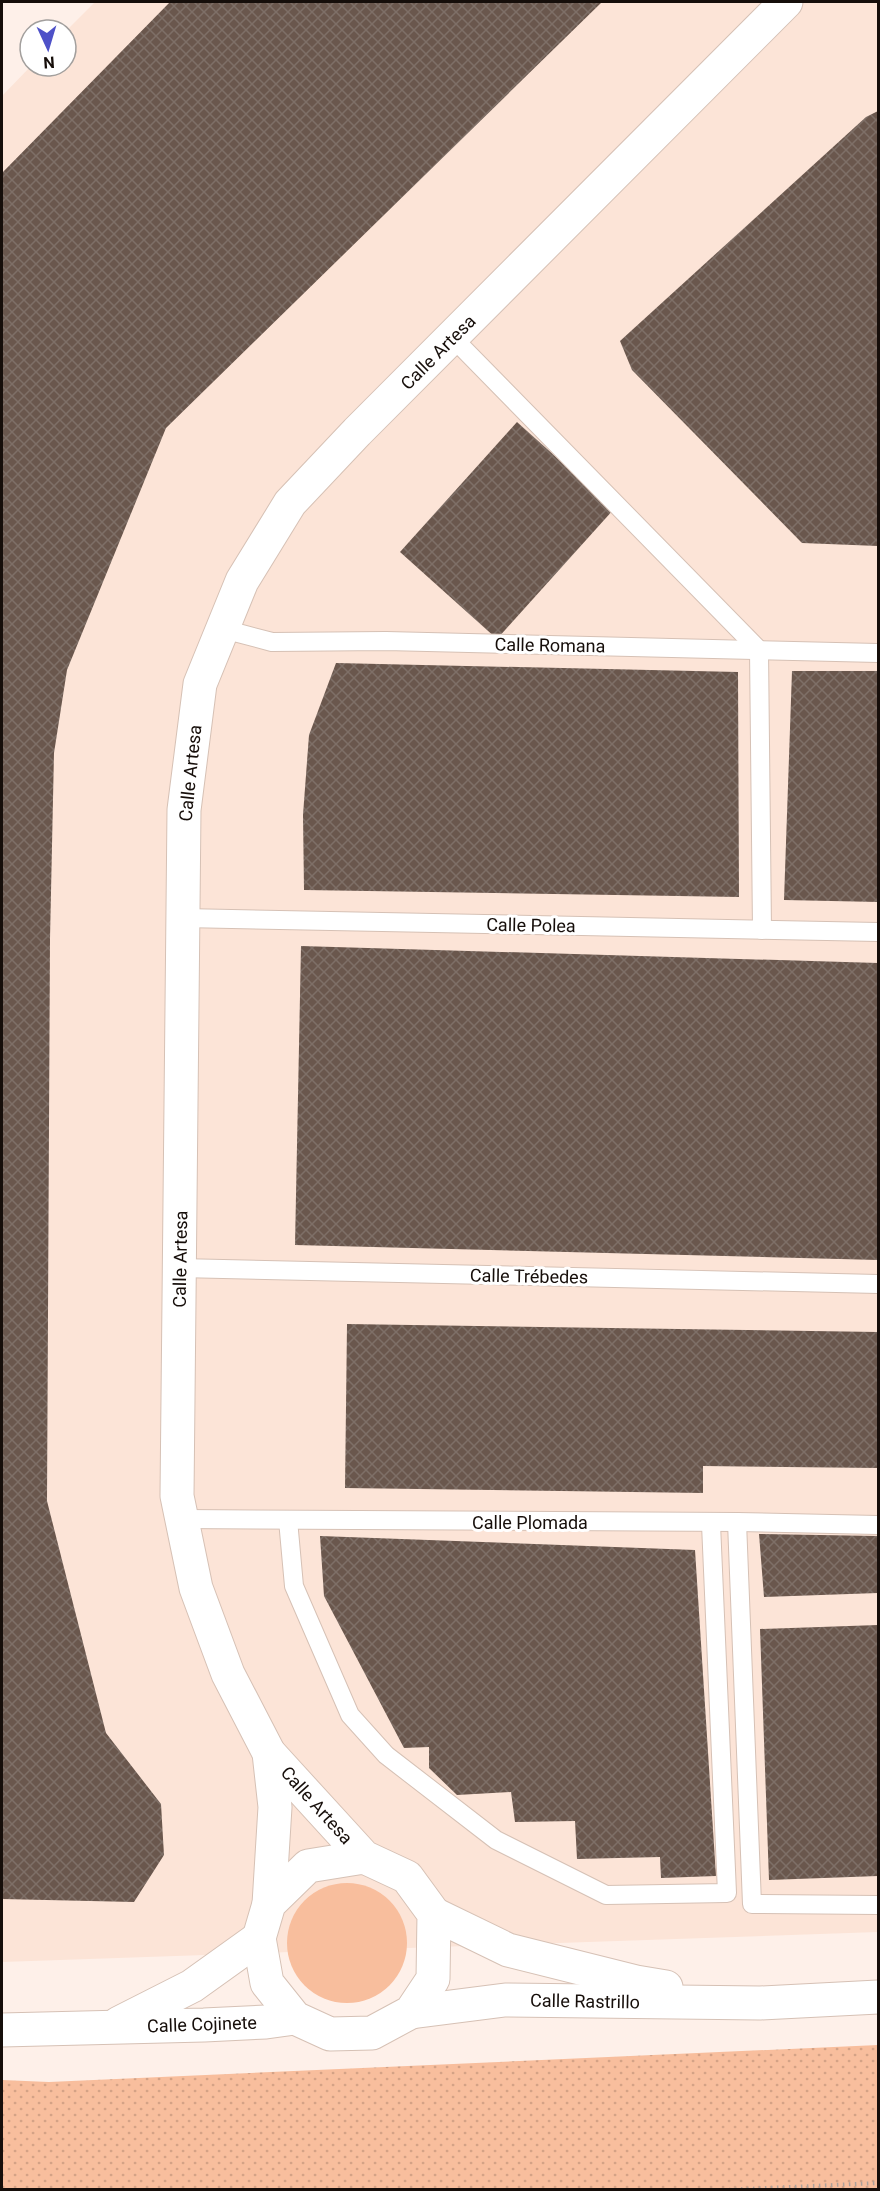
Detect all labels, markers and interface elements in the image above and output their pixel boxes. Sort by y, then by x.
north arrow [18,18,78,78]
text: N [43,53,55,72]
street label: Calle Artesa [396,310,480,394]
street label: Calle Romana [494,634,606,656]
street label: Calle Artesa [174,724,206,822]
street label: Calle Polea [486,914,576,936]
street label: Calle Artesa [169,1210,191,1308]
street label: Calle Trébedes [470,1264,588,1288]
street label: Calle Plomada [472,1512,588,1533]
street label: Calle Artesa [277,1762,357,1848]
street label: Calle Rastrillo [530,1990,640,2012]
street label: Calle Cojinete [147,2012,257,2036]

